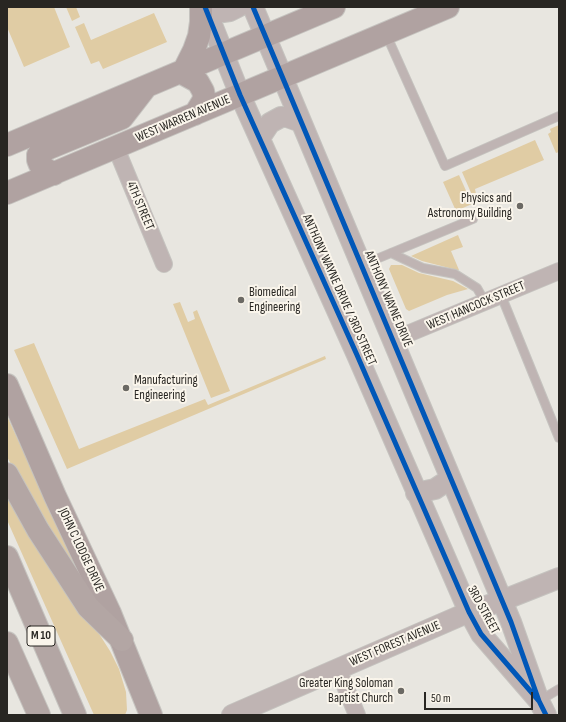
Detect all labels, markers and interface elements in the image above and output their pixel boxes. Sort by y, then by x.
street label: WEST WARREN AVENUE [133,92,233,146]
street label: 4TH STREET [123,179,157,233]
place label: Physics and Astronomy Building [428,191,512,222]
marker: Physics and Astronomy Building [515,201,525,211]
street label: ANTHONY WAYNE DRIVE / 3RD STREET [299,212,379,368]
street label: ANTHONY WAYNE DRIVE [361,248,415,350]
street label: WEST HANCOCK STREET [425,278,527,334]
place label: Biomedical Engineering [249,285,300,316]
marker: Biomedical Engineering [236,295,246,305]
place label: Manufacturing Engineering [134,373,198,404]
marker: Manufacturing Engineering [121,383,131,393]
street label: JOHN C LODGE DRIVE [55,506,107,594]
street label: 3RD STREET [463,583,503,637]
street label: WEST FOREST AVENUE [347,618,443,670]
road number: M 10 [27,626,55,646]
place label: Greater King Soloman Baptist Church [299,676,393,707]
scale bar [426,684,535,710]
marker: Greater King Soloman Baptist Church [396,686,406,696]
text: 50 m [431,691,451,706]

